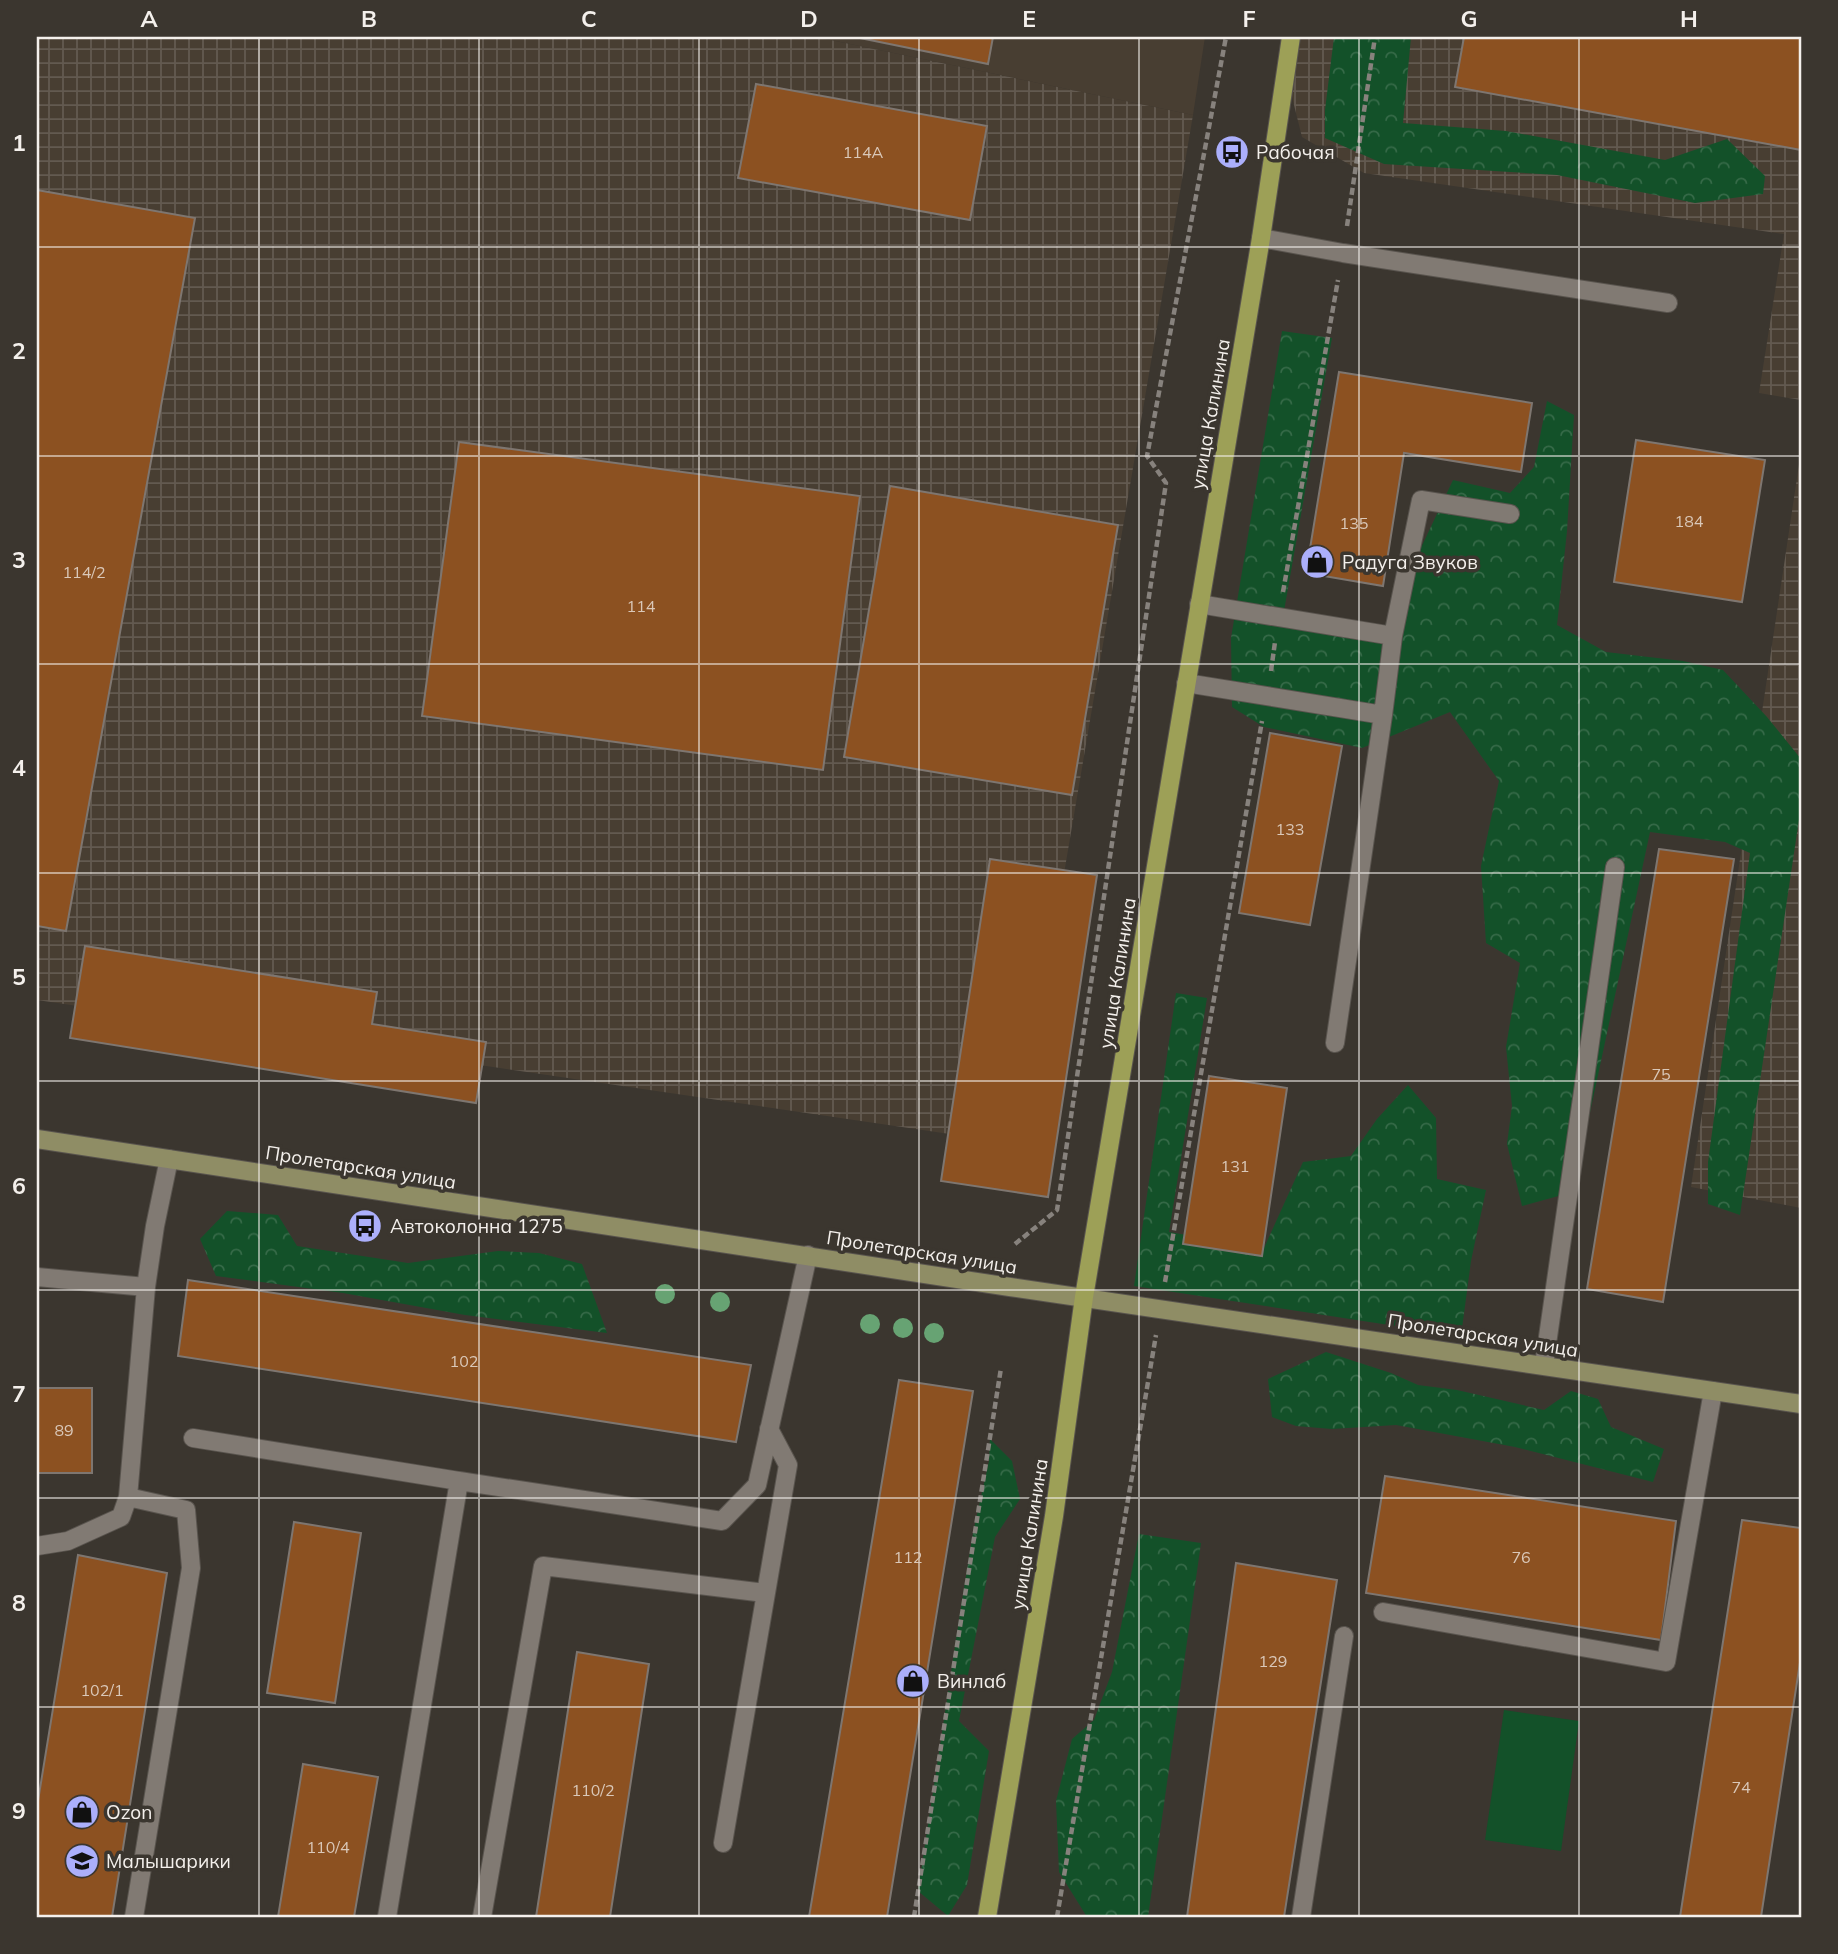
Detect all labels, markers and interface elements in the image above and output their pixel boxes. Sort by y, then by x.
text: A [140,4,158,33]
text: B [361,4,377,33]
text: C [581,4,597,33]
text: D [800,4,818,33]
text: E [1022,4,1036,33]
text: F [1242,4,1256,33]
text: G [1460,4,1478,33]
text: H [1680,4,1698,33]
text: 1 [12,128,26,157]
bus stop icon: Рабочая [1213,133,1251,171]
place label: Рабочая [1256,140,1335,164]
house number: 114А [843,142,884,162]
text: 2 [12,336,26,365]
street label: улица Калинина [1185,337,1235,491]
house number: 184 [1675,511,1704,531]
house number: 135 [1340,513,1368,533]
shop icon: Радуга Звуков [1298,543,1336,581]
text: 3 [12,545,26,574]
place label: Радуга Звуков [1342,550,1478,574]
house number: 114/2 [63,562,105,582]
house number: 114 [627,596,656,616]
text: 4 [12,753,26,782]
house number: 133 [1276,819,1304,839]
street label: улица Калинина [1093,896,1141,1050]
text: 5 [12,962,26,991]
house number: 75 [1651,1064,1671,1084]
street label: Пролетарская улица [264,1140,458,1194]
house number: 131 [1221,1156,1249,1176]
text: 6 [12,1171,26,1200]
bus stop icon: Автоколонна 1275 [346,1207,384,1245]
place label: Автоколонна 1275 [390,1214,563,1238]
street label: Пролетарская улица [825,1225,1019,1279]
street label: Пролетарская улица [1386,1308,1580,1362]
house number: 102 [450,1351,478,1371]
text: 7 [12,1379,26,1408]
house number: 89 [54,1420,74,1440]
street label: улица Калинина [1005,1457,1053,1611]
house number: 112 [894,1547,922,1567]
house number: 76 [1511,1547,1531,1567]
text: 8 [12,1588,26,1617]
house number: 129 [1259,1651,1287,1671]
shop icon: Винлаб [894,1662,932,1700]
place label: Винлаб [937,1669,1006,1693]
house number: 102/1 [81,1680,123,1700]
house number: 74 [1731,1777,1751,1797]
house number: 110/2 [572,1780,614,1800]
shop icon: Ozon [63,1793,101,1831]
text: 9 [12,1796,26,1825]
place label: Ozon [106,1800,152,1824]
house number: 110/4 [307,1837,350,1857]
school or university icon: Малышарики [63,1842,101,1880]
place label: Малышарики [106,1849,231,1873]

